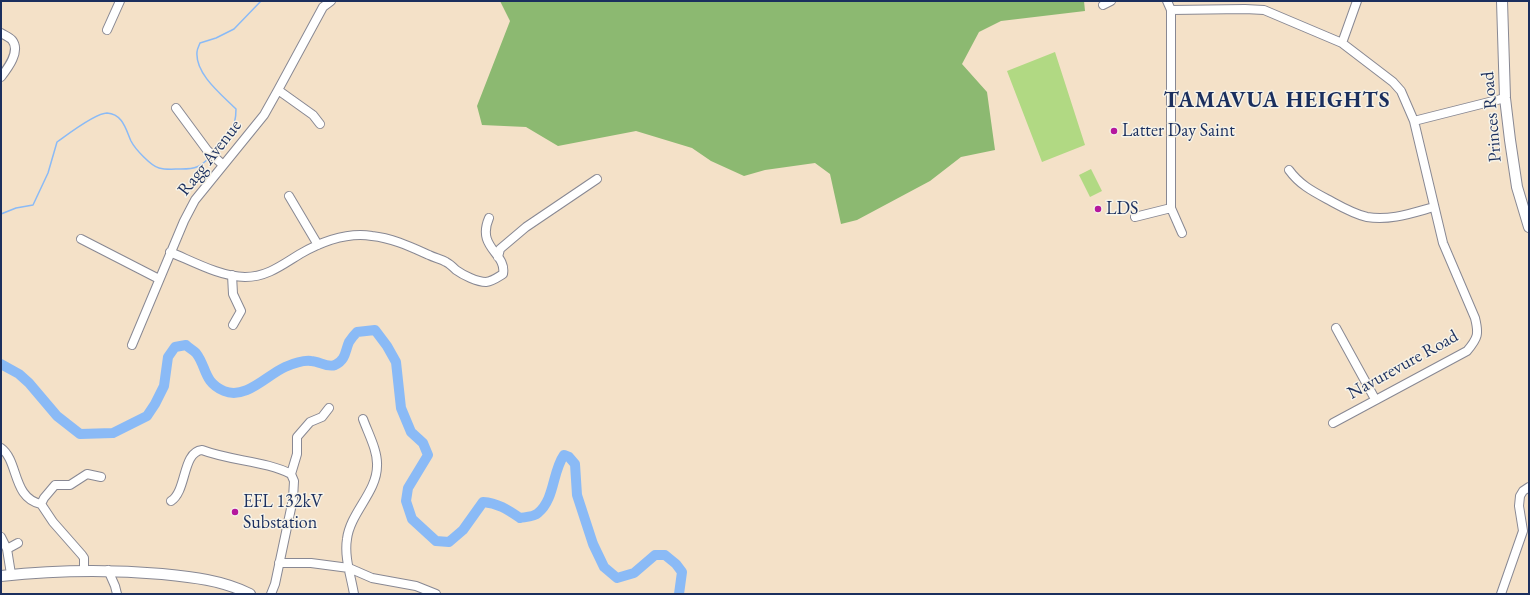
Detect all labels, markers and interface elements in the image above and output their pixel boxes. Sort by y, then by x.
street label: Princes Road [1477,71,1507,163]
district label: TAMAVUA HEIGHTS [1163,88,1391,114]
street label: Ragg Avenue [173,116,247,200]
place label: Latter Day Saint [1122,120,1235,142]
marker: Latter Day Saint [1109,126,1119,136]
place label: LDS [1106,198,1138,220]
marker: LDS [1093,204,1103,214]
street label: Navurevure Road [1344,326,1462,404]
place label: EFL 132kV Substation [243,491,323,534]
marker: EFL 132kV Substation [230,507,240,517]

